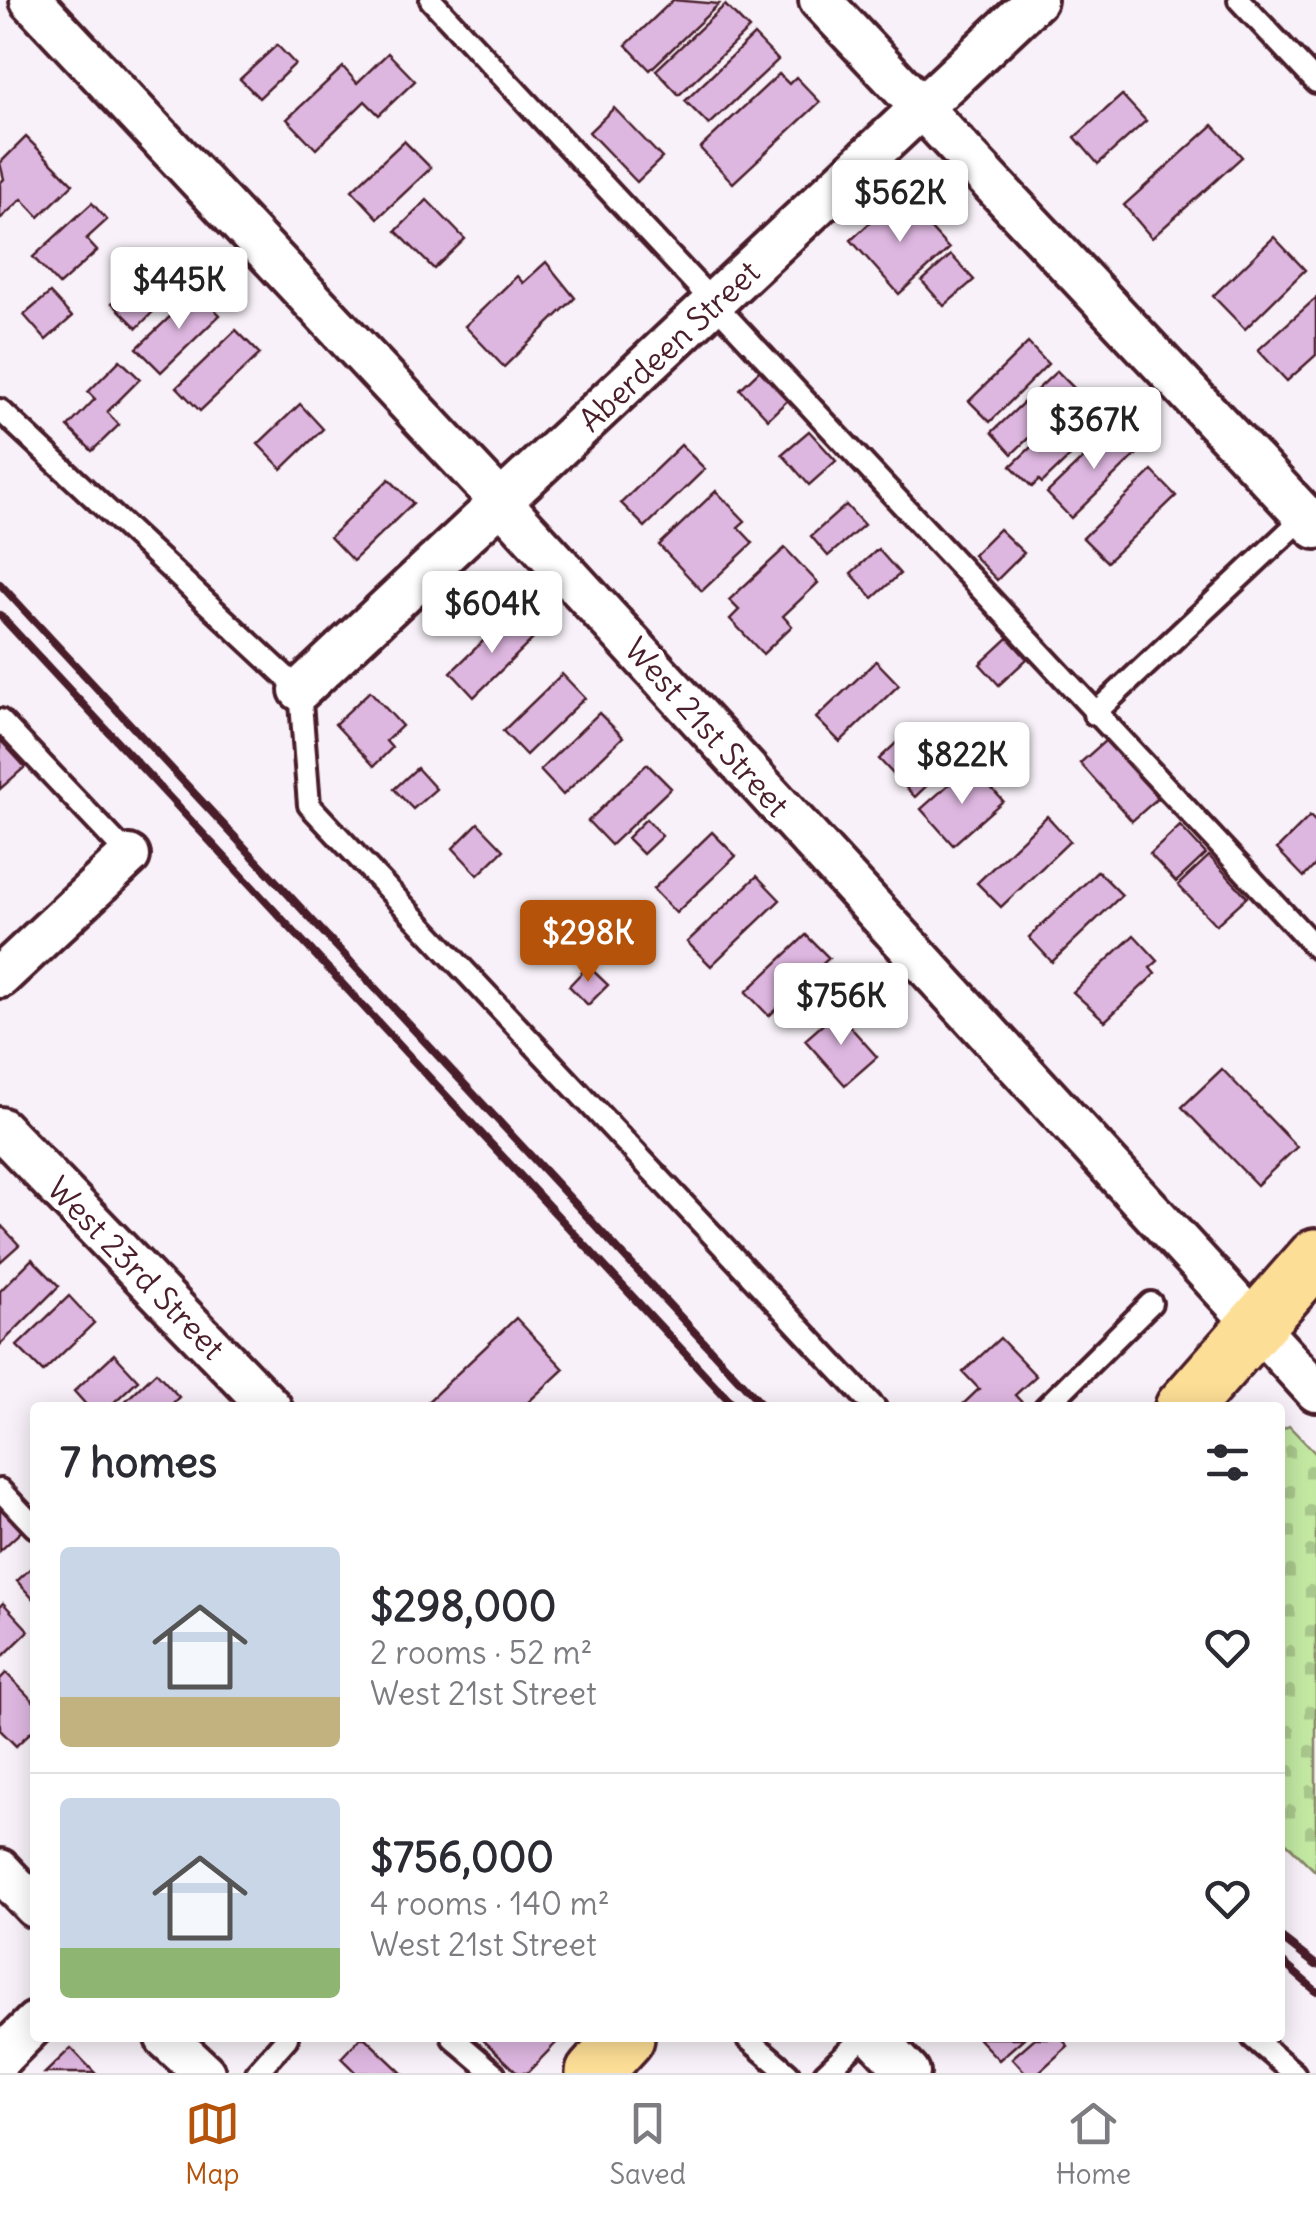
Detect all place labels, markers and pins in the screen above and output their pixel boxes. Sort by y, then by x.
pin: $562K [830,160,970,245]
pin: $445K [109,247,249,332]
pin: $367K [1024,387,1164,472]
pin: $604K [422,571,562,656]
pin: $822K [892,722,1032,807]
pin: $298K [518,900,658,985]
pin: $756K [771,963,911,1048]

